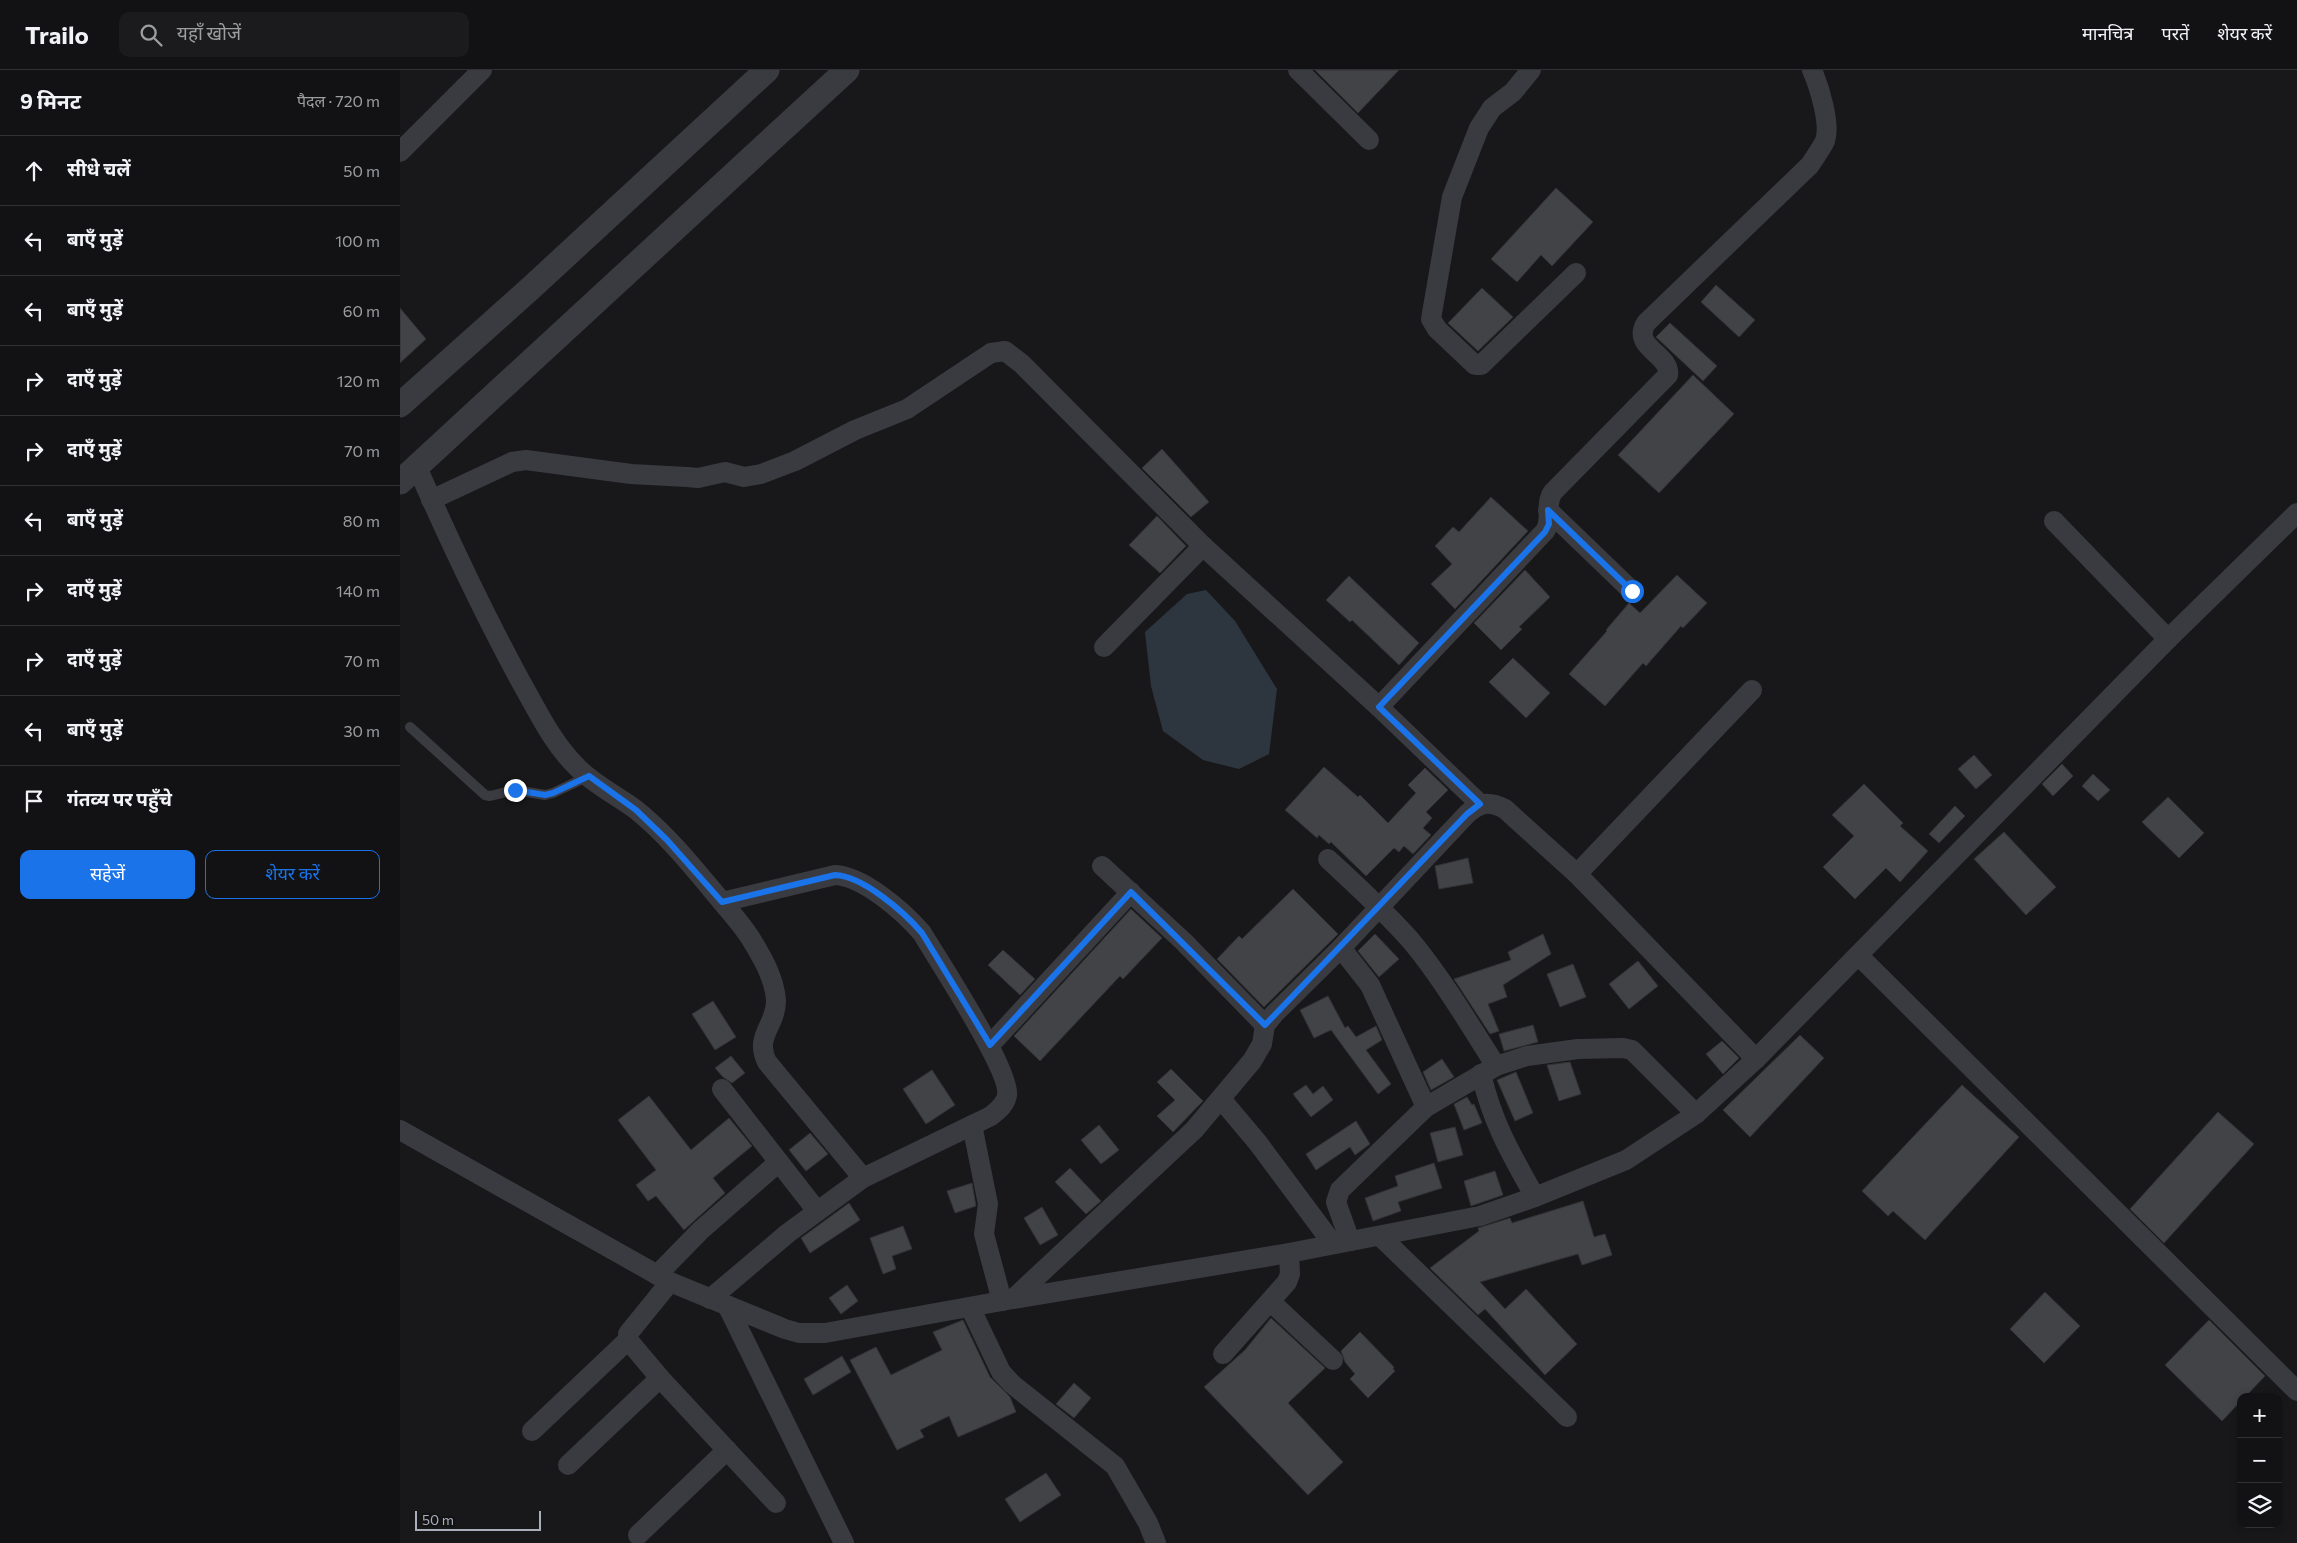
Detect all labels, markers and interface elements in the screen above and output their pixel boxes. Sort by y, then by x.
search box [119,12,469,57]
text: Trailo [25,20,89,49]
icon: search [137,21,165,49]
text: यहाँ खोजें [177,21,241,44]
text: मानचित्र [2082,22,2133,44]
text: परतें [2161,22,2189,44]
text: शेयर करें [2217,22,2272,44]
text: 9 मिनट [20,88,81,113]
text: पैदल · 720 m [297,91,380,110]
icon: ahead [20,157,48,185]
text: सीधे चलें [67,157,131,180]
text: 50 m [343,161,380,180]
icon: left [20,227,48,255]
text: बाएँ मुड़ें [67,227,123,250]
text: 100 m [335,231,380,250]
icon: left [20,297,48,325]
text: बाएँ मुड़ें [67,297,123,320]
text: 60 m [343,301,380,320]
icon: right [20,367,48,395]
text: दाएँ मुड़ें [67,367,122,390]
text: 120 m [337,371,380,390]
icon: right [20,437,48,465]
text: दाएँ मुड़ें [67,437,122,460]
text: 70 m [344,441,380,460]
icon: left [20,507,48,535]
text: बाएँ मुड़ें [67,507,123,530]
text: 80 m [343,511,380,530]
icon: right [20,577,48,605]
text: दाएँ मुड़ें [67,577,122,600]
route start [1621,580,1644,603]
text: 140 m [336,581,380,600]
icon: right [20,647,48,675]
text: दाएँ मुड़ें [67,647,122,670]
text: 70 m [344,651,380,670]
icon: left [20,717,48,745]
text: बाएँ मुड़ें [67,717,123,740]
text: 30 m [343,721,380,740]
route end [504,779,527,802]
icon: arrive [20,787,48,815]
text: गंतव्य पर पहुँचे [67,787,172,810]
button: सहेजें [20,850,195,899]
button: शेयर करें [205,850,380,899]
map controls [2237,1393,2282,1528]
button: + [2237,1393,2282,1438]
button: − [2237,1438,2282,1483]
button: layers [2237,1483,2282,1528]
scale bar [415,1508,541,1531]
text: 50 m [422,1511,454,1528]

